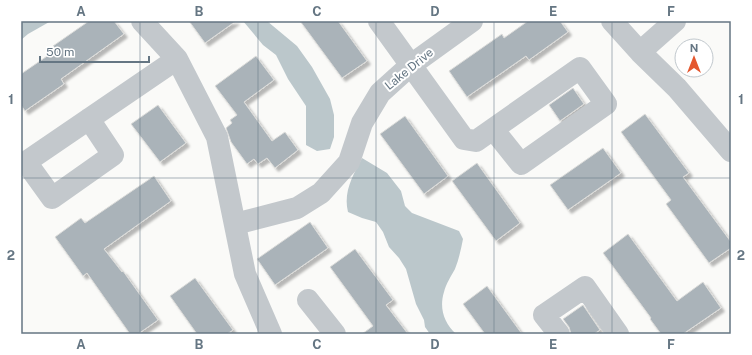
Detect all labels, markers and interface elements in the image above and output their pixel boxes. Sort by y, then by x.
text: A [76,4,86,19]
text: B [195,4,204,19]
text: C [312,4,322,19]
text: D [430,4,440,19]
text: E [549,4,557,19]
text: F [667,4,675,19]
scale bar [40,38,149,64]
north arrow [674,38,714,78]
text: N [690,42,698,54]
text: 50 m [46,45,74,59]
street label: Lake Drive [382,45,436,93]
text: 1 [8,92,14,107]
text: 1 [738,92,744,107]
text: 2 [7,248,15,263]
text: 2 [737,248,745,263]
text: A [76,337,86,352]
text: B [195,337,204,352]
text: C [312,337,322,352]
text: D [430,337,440,352]
text: E [549,337,557,352]
text: F [667,337,675,352]

